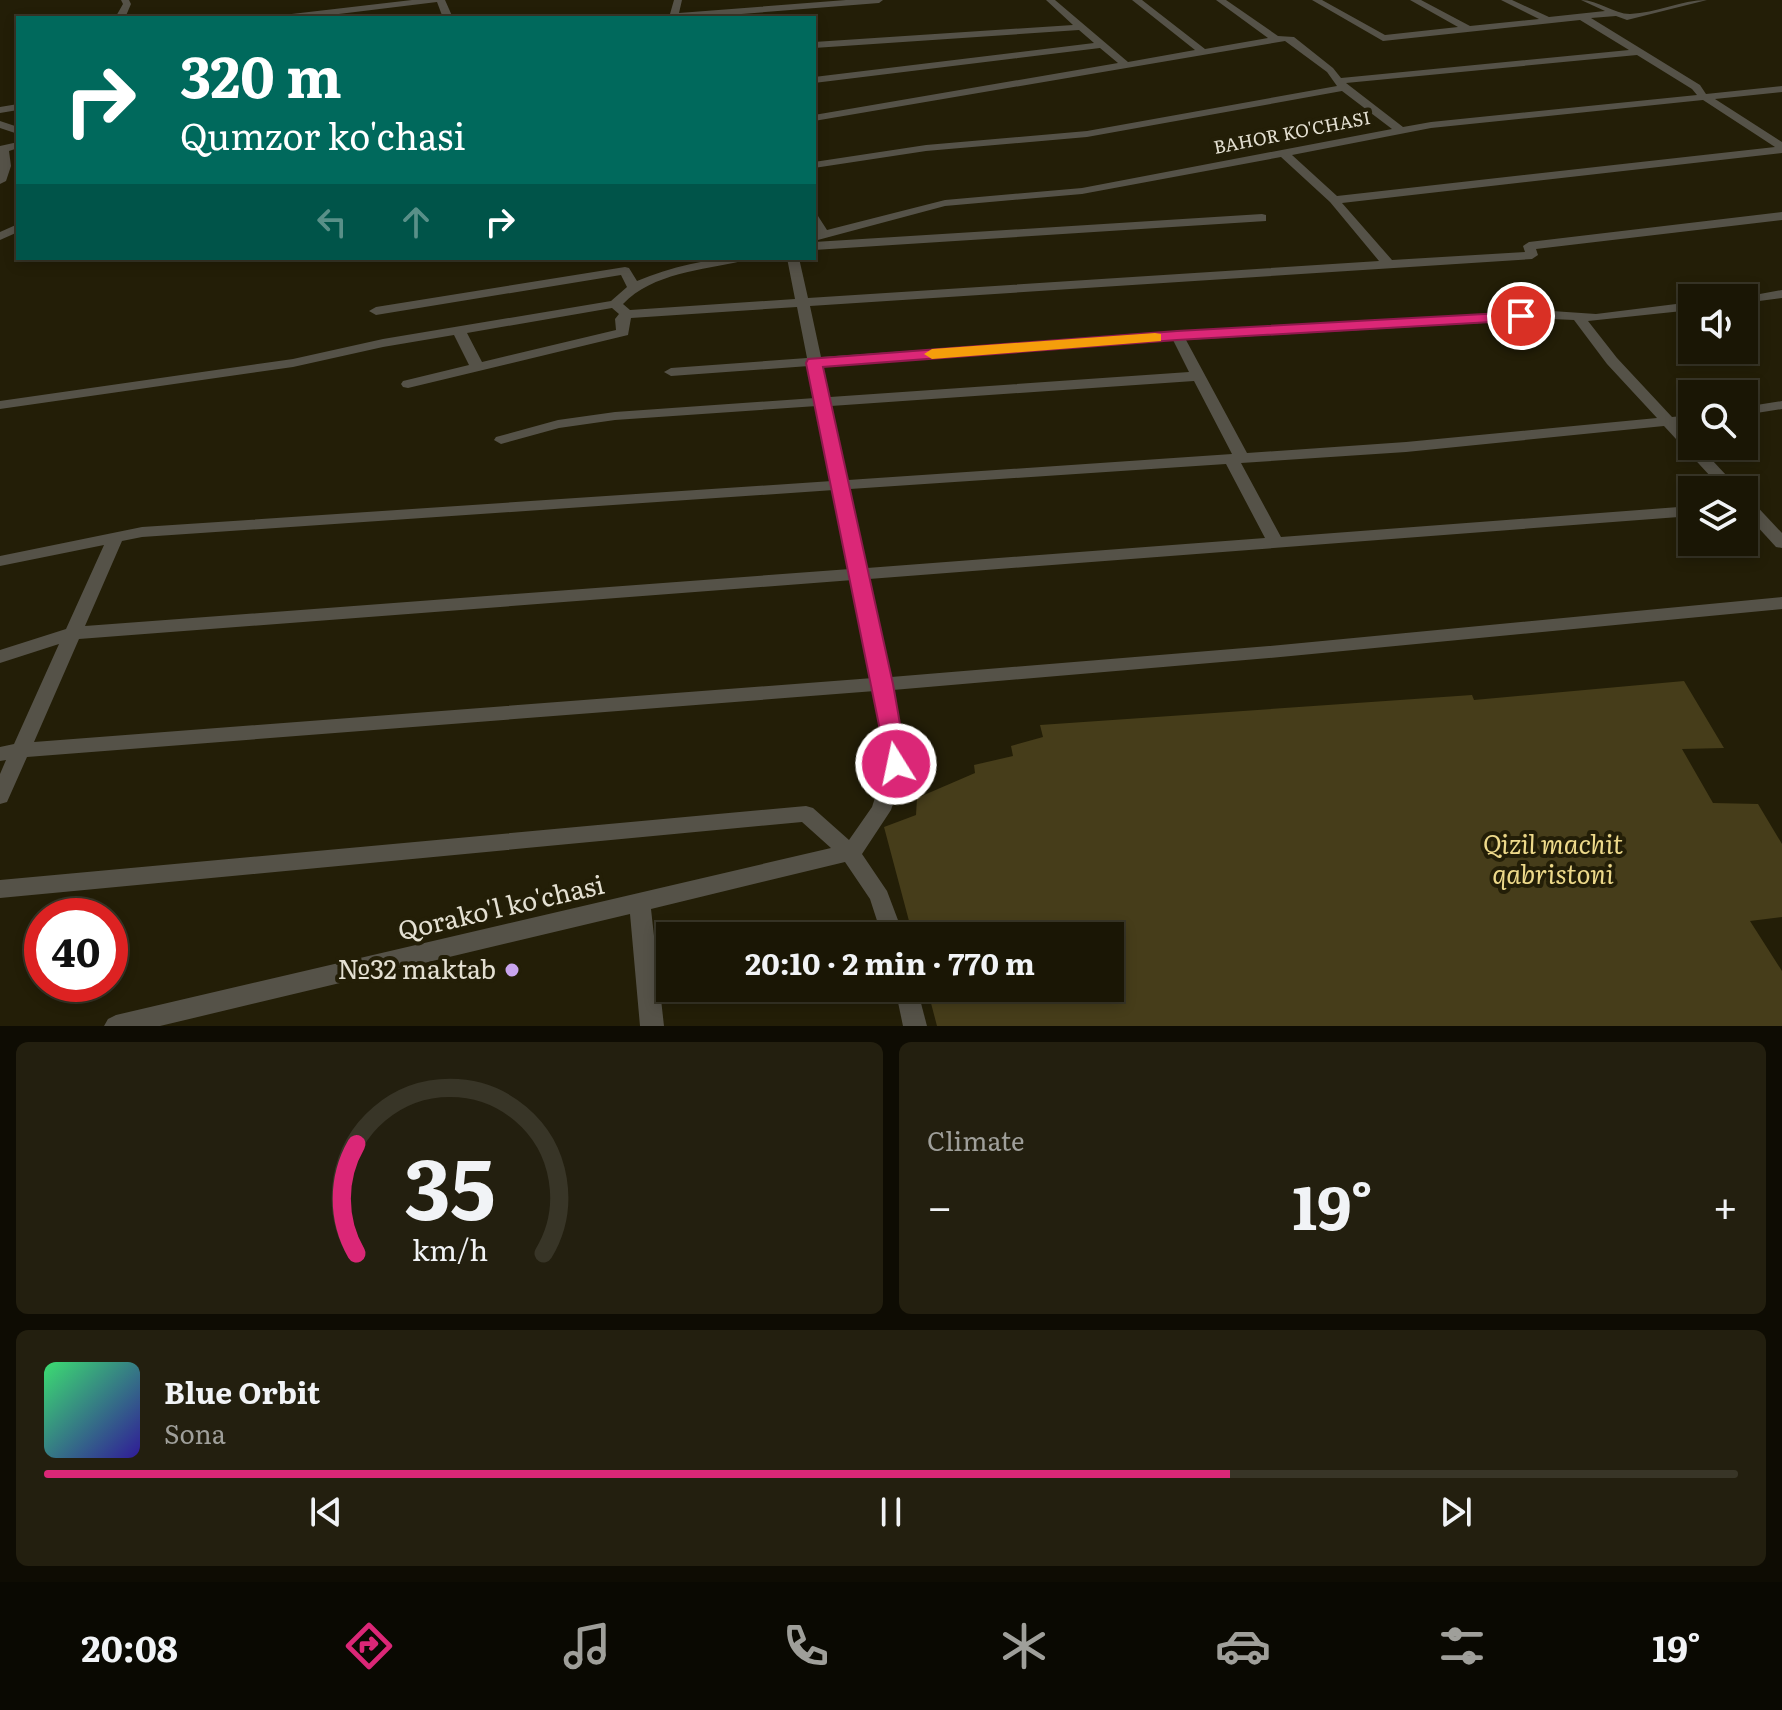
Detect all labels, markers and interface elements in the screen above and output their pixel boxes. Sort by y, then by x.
text: 320 m [180,32,342,115]
icon: right [48,48,152,152]
street label: BAHOR KO'CHASI [1211,103,1373,160]
text: Qumzor ko'chasi [180,108,465,161]
icon: left [310,200,354,244]
icon: ahead [394,200,438,244]
icon: right [478,200,522,244]
pin [1487,282,1555,350]
map controls [1678,284,1758,556]
button: sound [1678,284,1758,364]
icon: arrive [1499,294,1543,338]
button: search [1678,380,1758,460]
button: layers [1678,476,1758,556]
position arrow [854,722,938,806]
park label: Qizil machit qabristoni [1483,823,1624,892]
street label: Qorako'l ko'chasi [393,863,608,948]
speed limit sign: 40 [24,898,128,1002]
text: 20:10 · 2 min · 770 m [745,940,1035,984]
place label: №32 maktab [337,948,496,987]
marker: №32 maktab [503,961,521,979]
text: Climate [927,1120,1025,1159]
text: 35 [404,1122,495,1246]
text: 19° [1292,1159,1373,1248]
text: − [927,1171,953,1237]
text: + [1712,1171,1738,1237]
text: km/h [411,1227,488,1270]
text: Blue Orbit [164,1369,320,1413]
text: Sona [164,1413,226,1452]
icon: previous [304,1490,348,1534]
icon: pause [869,1490,913,1534]
icon: next [1434,1490,1478,1534]
icon: directions [341,1618,397,1674]
icon: music [559,1618,615,1674]
icon: phone [778,1618,834,1674]
icon: climate [996,1618,1052,1674]
icon: car [1215,1618,1271,1674]
icon: filters [1434,1618,1490,1674]
text: 20:08 [81,1620,178,1673]
text: 19° [1652,1620,1701,1673]

